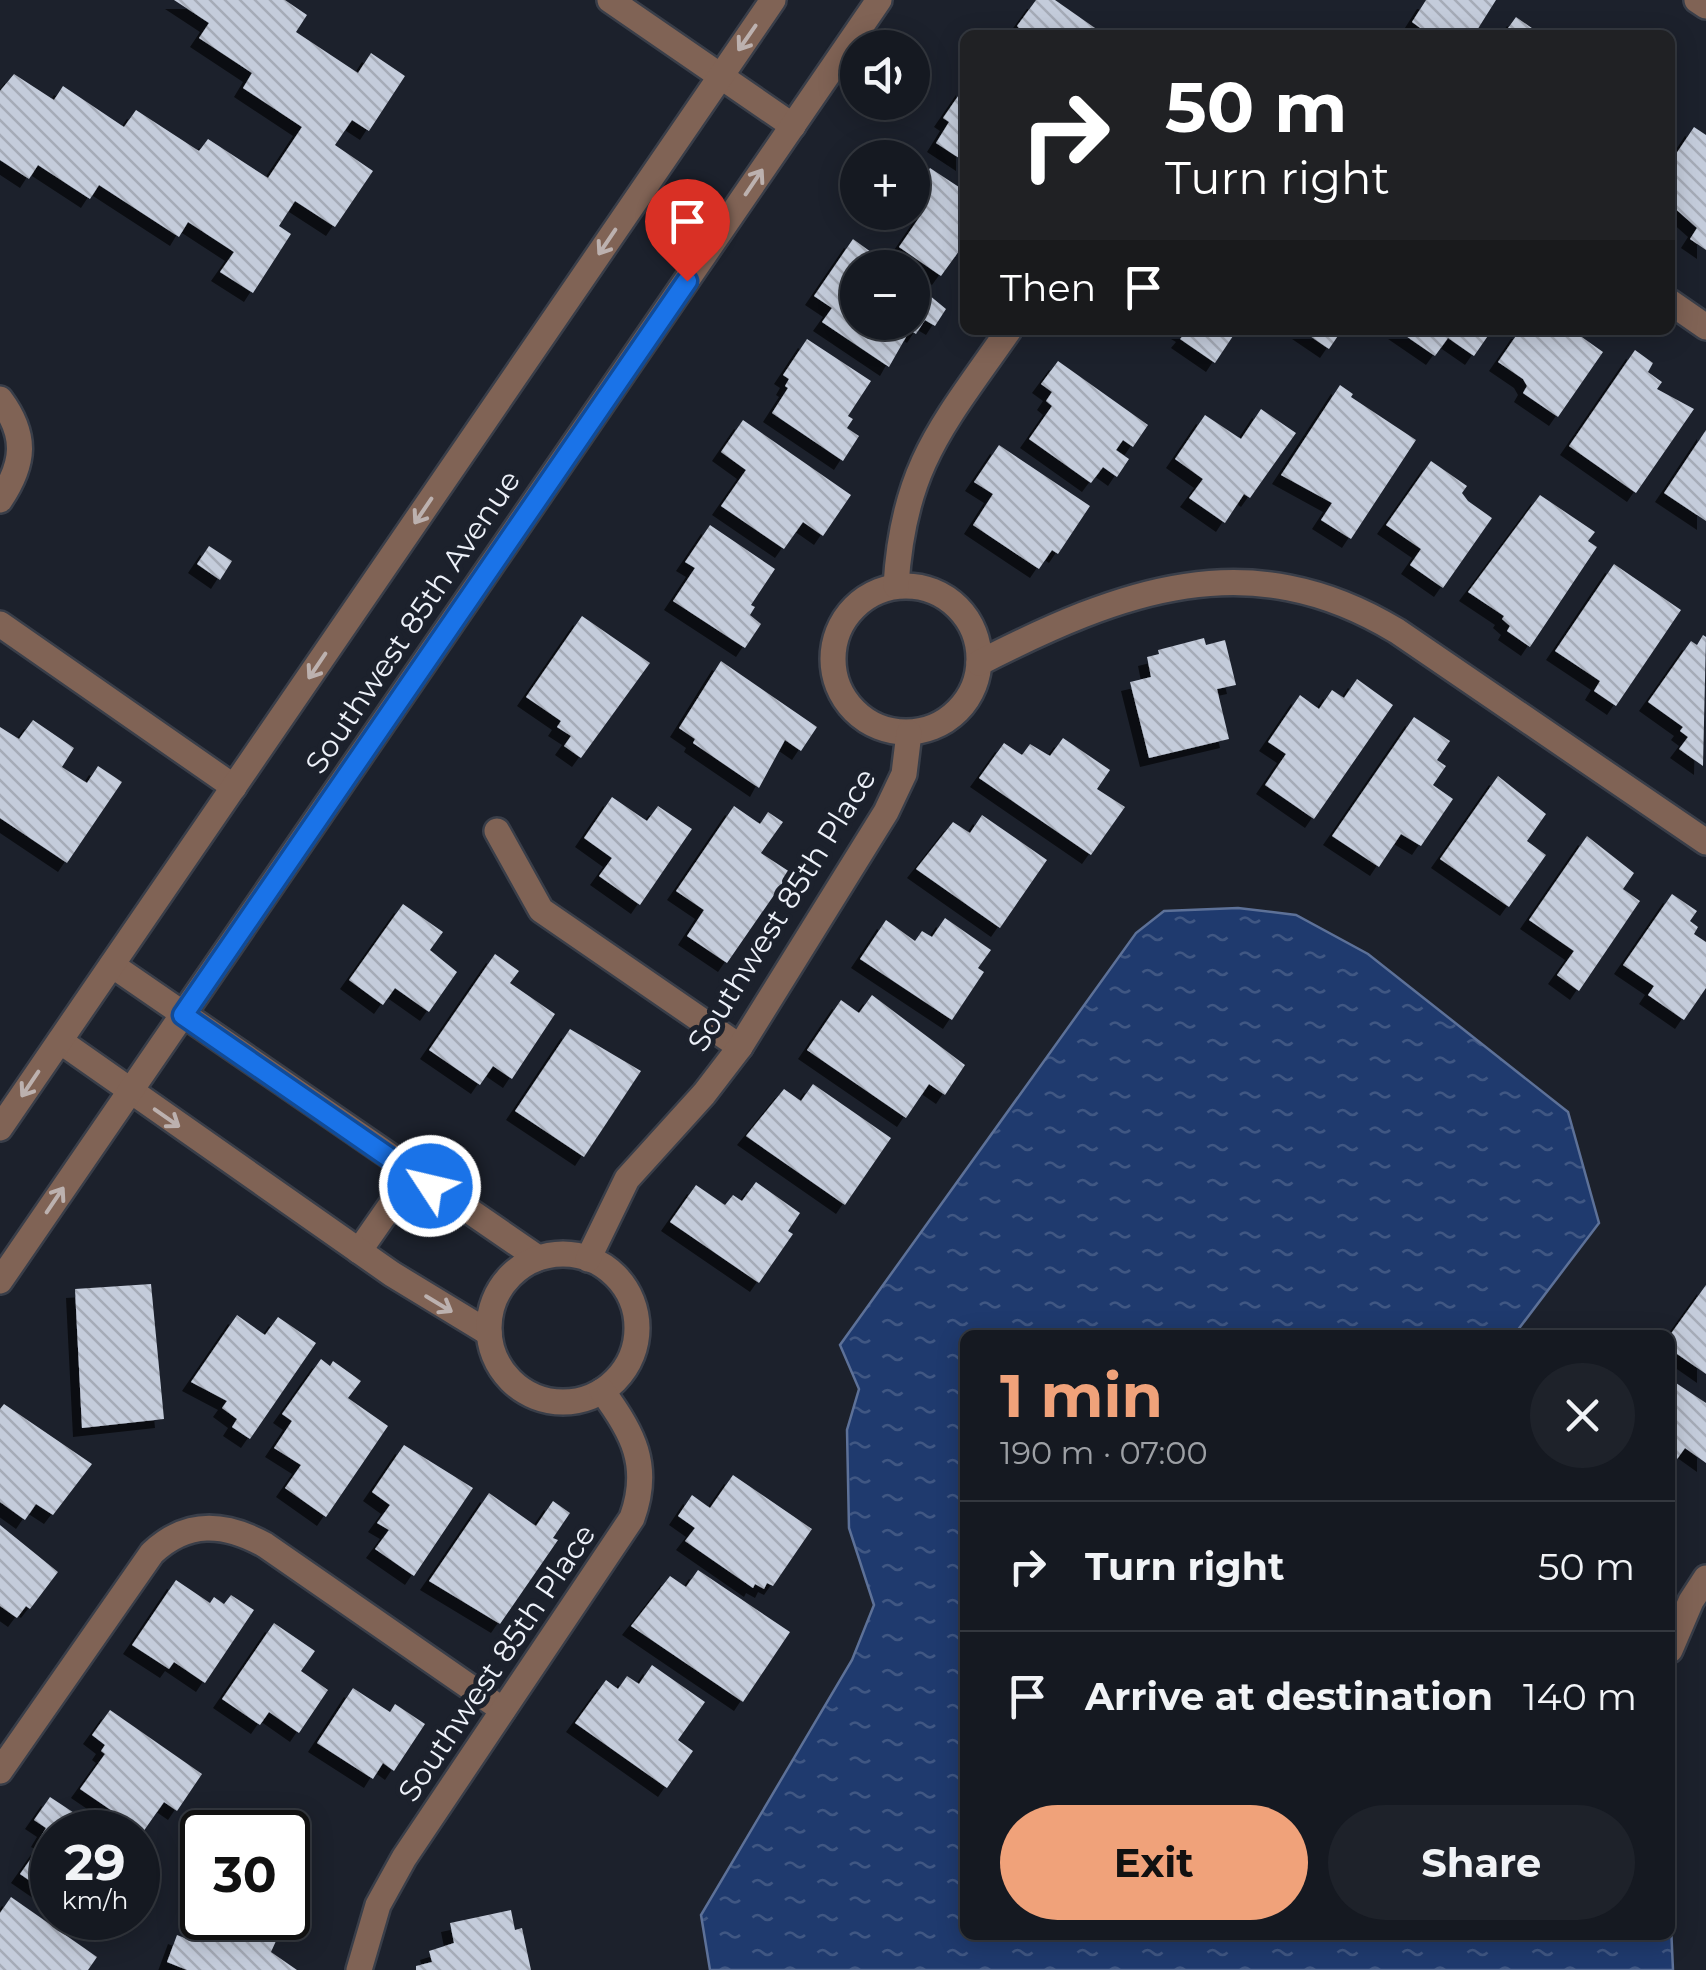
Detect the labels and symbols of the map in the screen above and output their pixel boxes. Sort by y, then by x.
one-way arrow [737,23,758,51]
one-way arrow [743,169,764,197]
pin [645,179,730,282]
one-way arrow [597,228,618,256]
street label: Southwest 85th Avenue [297,463,528,780]
one-way arrow [413,496,434,524]
one-way arrow [307,652,328,680]
street label: Southwest 85th Place [679,761,884,1058]
one-way arrow [20,1070,41,1098]
one-way arrow [153,1107,181,1128]
position arrow [378,1134,482,1238]
one-way arrow [44,1187,65,1215]
one-way arrow [425,1294,453,1315]
street label: Southwest 85th Place [390,1517,603,1809]
speed limit sign: 30 [180,1810,310,1940]

